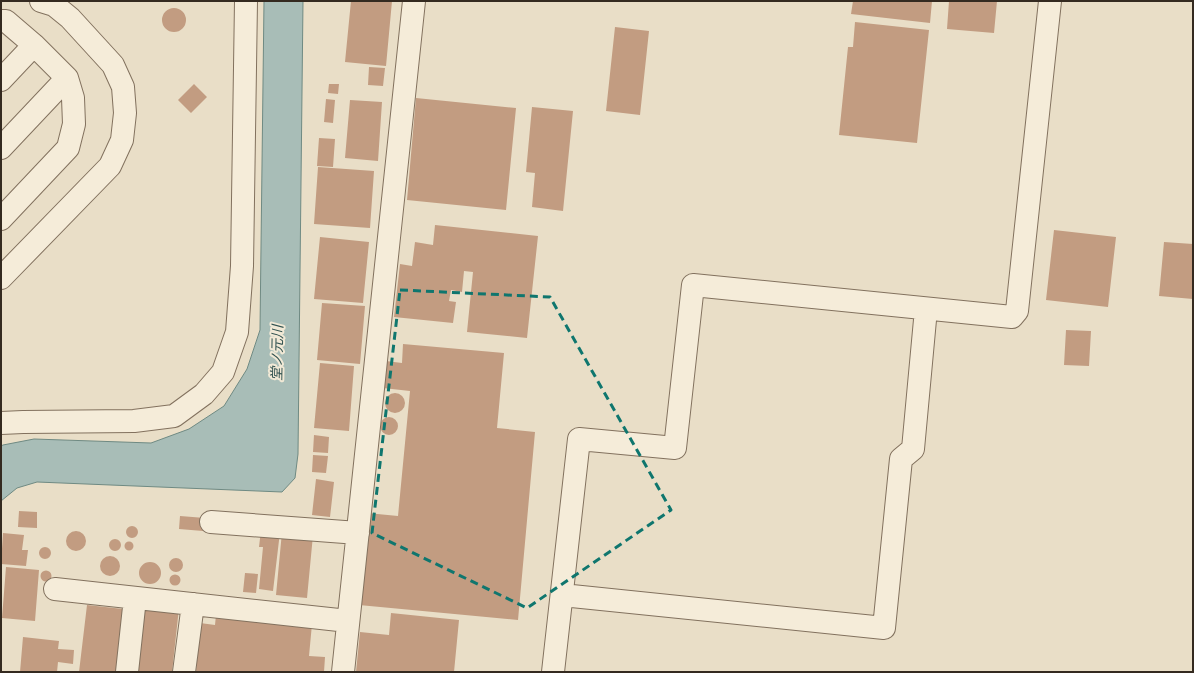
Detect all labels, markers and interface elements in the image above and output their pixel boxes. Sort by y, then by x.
water label: 堂ノ元川 [269,323,287,381]

